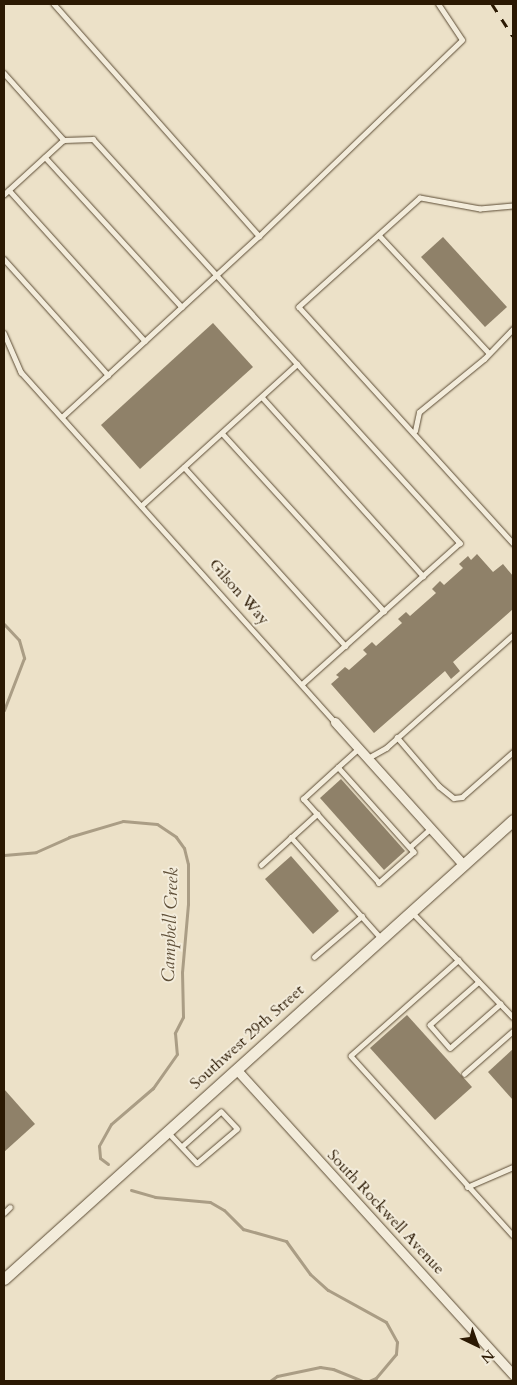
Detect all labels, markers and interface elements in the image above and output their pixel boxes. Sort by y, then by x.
street label: Gilson Way [205,555,273,629]
water label: Campbell Creek [158,867,184,983]
street label: Southwest 29th Street [186,981,308,1093]
street label: South Rockwell Avenue [323,1146,449,1278]
north arrow [452,1320,502,1370]
text: N [476,1345,498,1368]

